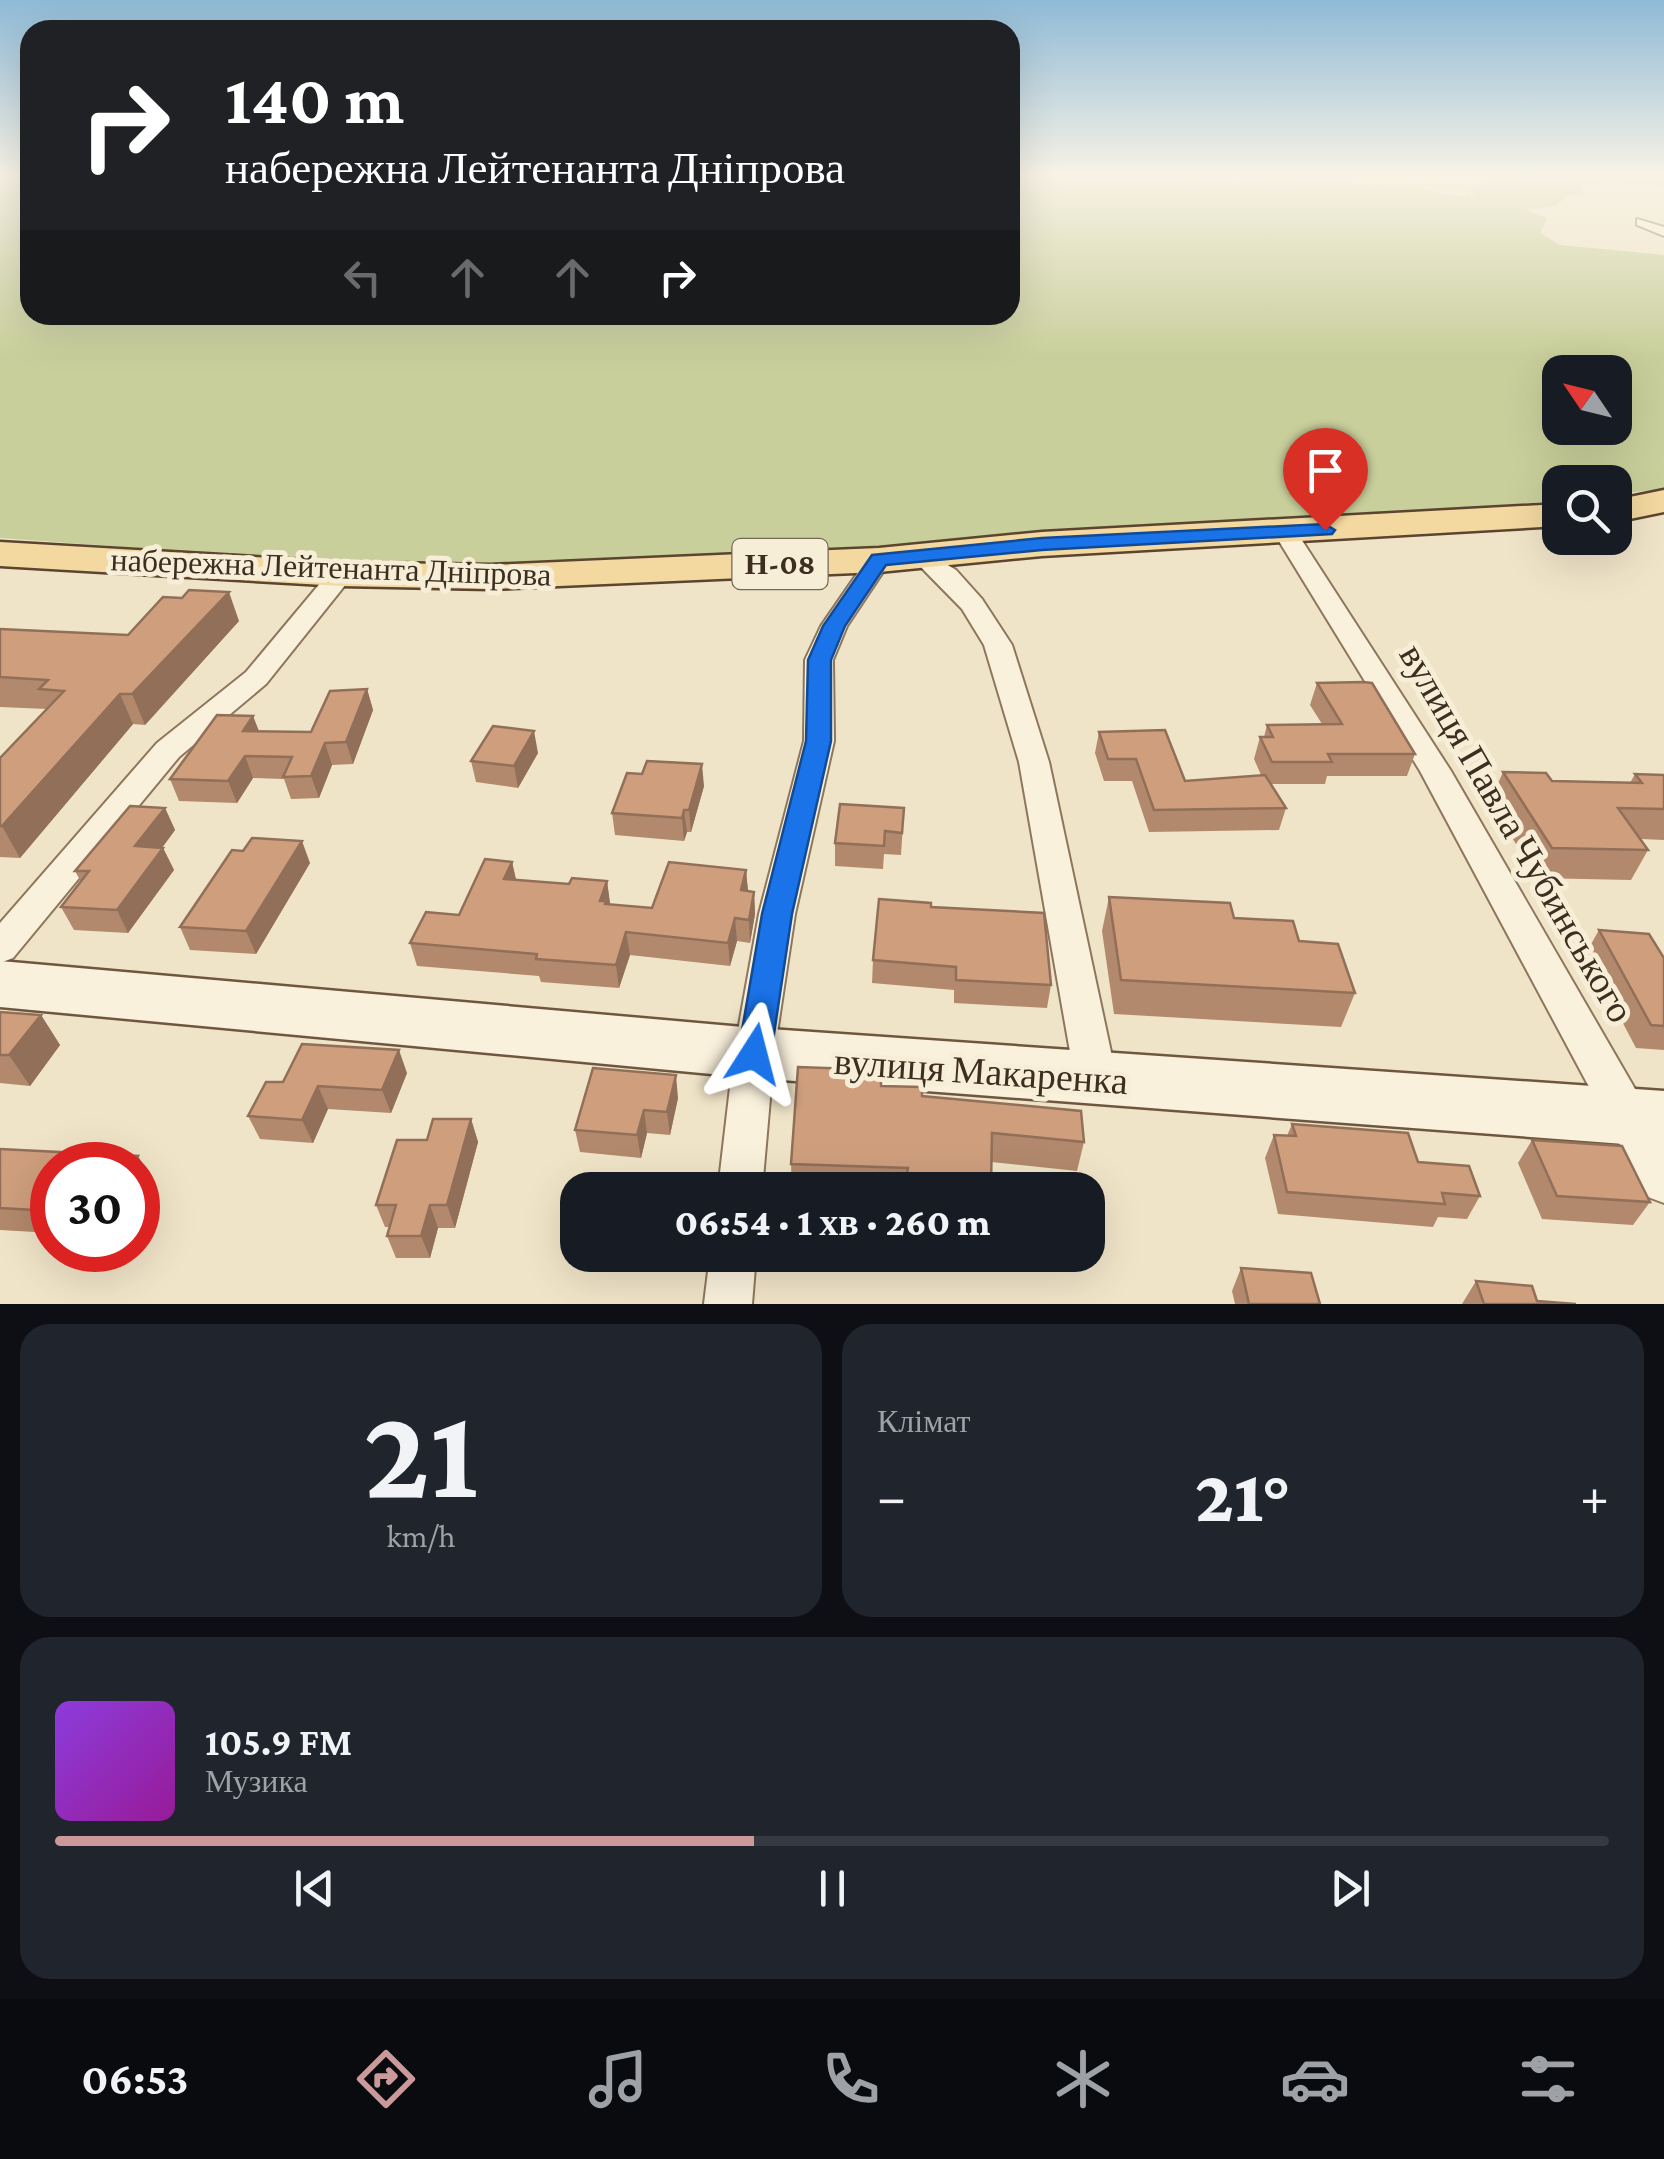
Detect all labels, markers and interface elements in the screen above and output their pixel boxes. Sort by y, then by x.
icon: right [60,60,190,190]
text: 140 m [225,60,404,138]
text: набережна Лейтенанта Дніпрова [225,143,845,193]
icon: left [335,250,390,305]
icon: ahead [440,250,495,305]
icon: ahead [545,250,600,305]
icon: right [650,250,705,305]
north arrow [1542,355,1632,445]
map controls [1542,355,1632,555]
pin [1283,428,1368,531]
icon: arrive [1298,443,1353,498]
button: search [1542,465,1632,555]
road number: Н-08 [732,539,828,589]
street label: набережна Лейтенанта Дніпрова [110,541,552,593]
street label: вулиця Павла Чубинського [1391,637,1643,1029]
position arrow [702,1002,806,1106]
street label: вулиця Макаренка [833,1040,1130,1102]
speed limit sign: 30 [30,1142,160,1272]
text: 06:54 · 1 хв · 260 m [675,1201,990,1243]
text: 21 [364,1380,478,1525]
text: Клімат [877,1403,971,1439]
text: 21° [1195,1454,1291,1537]
text: − [877,1466,906,1527]
text: + [1580,1466,1609,1527]
text: km/h [387,1518,456,1554]
text: 105.9 FM [205,1721,352,1763]
text: Музика [205,1763,308,1799]
icon: previous [287,1861,342,1916]
icon: pause [805,1861,860,1916]
icon: next [1323,1861,1378,1916]
icon: directions [351,2044,421,2114]
icon: music [583,2044,653,2114]
icon: phone [816,2044,886,2114]
icon: climate [1048,2044,1118,2114]
icon: car [1280,2044,1350,2114]
icon: filters [1513,2044,1583,2114]
text: 06:53 [81,2054,189,2104]

